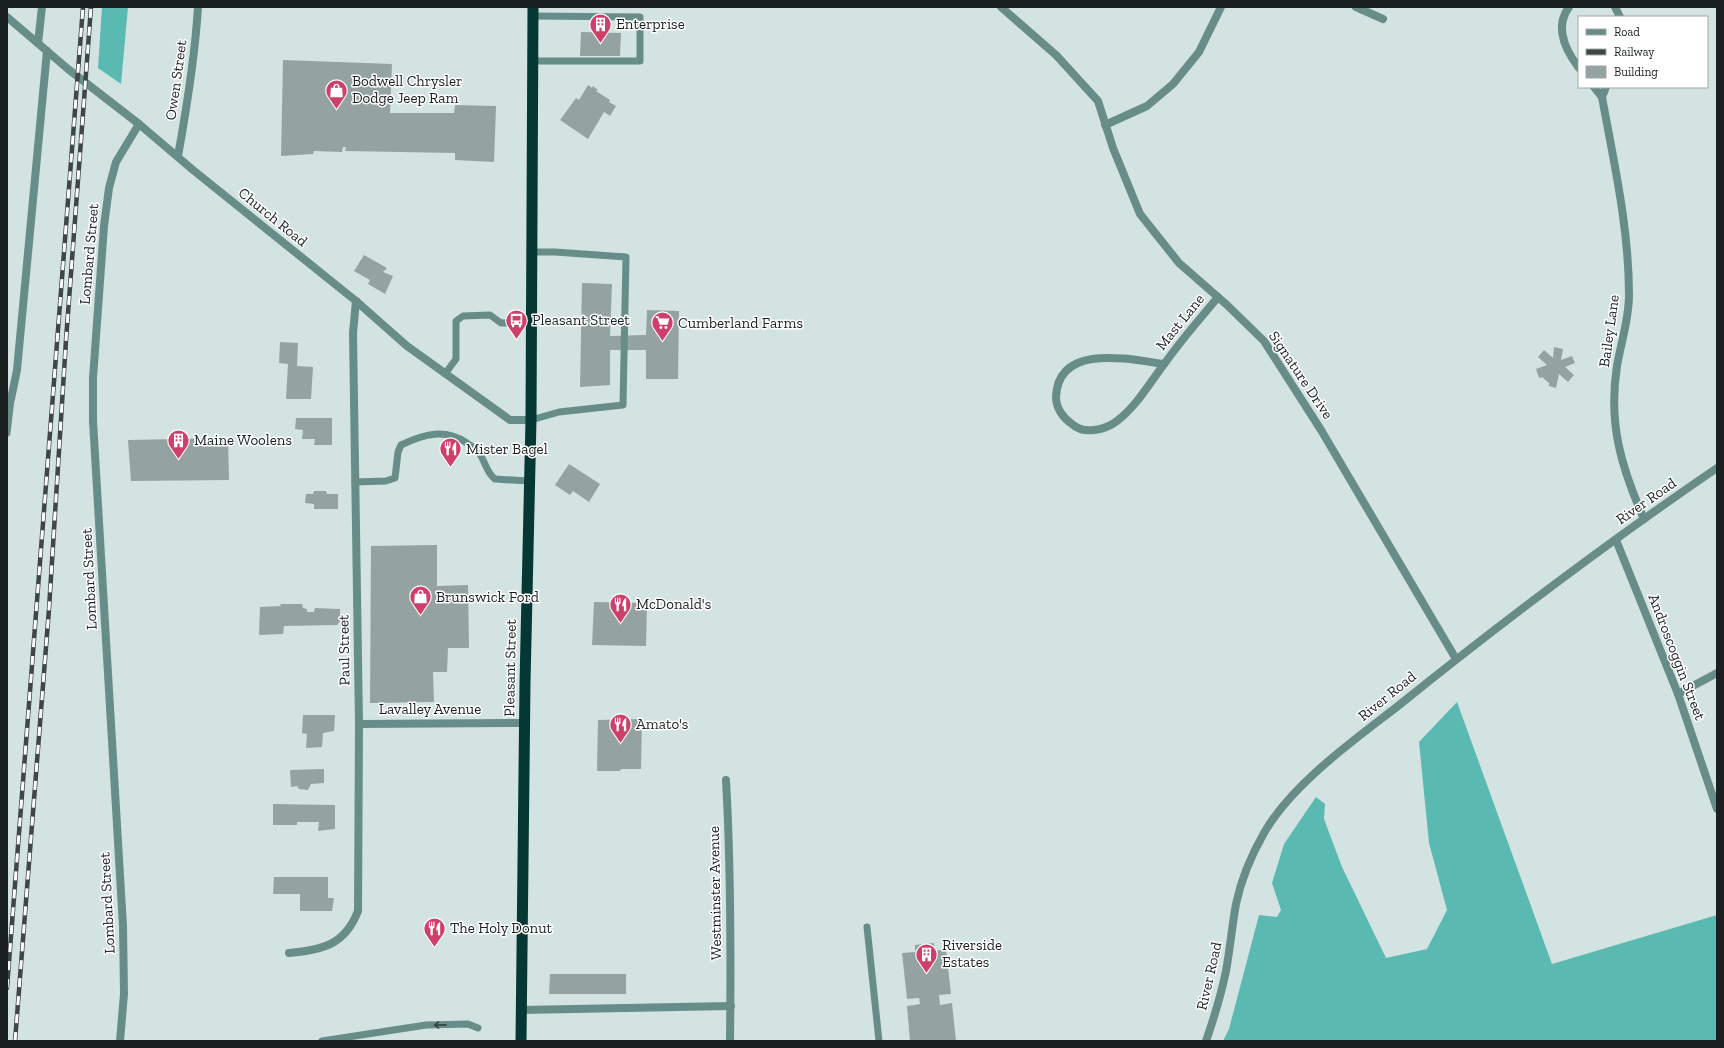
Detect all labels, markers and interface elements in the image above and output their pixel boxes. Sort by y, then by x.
building icon: Enterprise [587,11,613,44]
place label: Enterprise [616,15,685,33]
legend [1578,16,1708,88]
text: Road [1614,25,1640,39]
street label: Owen Street [161,38,191,121]
text: Railway [1614,45,1655,59]
text: Building [1614,65,1658,79]
place label: Bodwell Chrysler Dodge Jeep Ram [352,72,462,107]
shop icon: Bodwell Chrysler Dodge Jeep Ram [323,77,349,110]
street label: Church Road [235,184,312,251]
street label: Lombard Street [76,202,102,305]
street label: Mast Lane [1152,290,1208,354]
street label: Bailey Lane [1595,294,1623,368]
bus stop icon: Pleasant Street [504,307,530,340]
supermarket icon: Cumberland Farms [650,310,676,343]
place label: Pleasant Street [532,311,630,329]
place label: Cumberland Farms [678,314,803,332]
street label: Signature Drive [1265,328,1337,422]
building icon: Maine Woolens [166,427,192,460]
place label: Maine Woolens [194,431,292,449]
restaurant icon: Mister Bagel [437,436,463,469]
place label: Mister Bagel [466,440,548,458]
street label: River Road [1612,473,1680,528]
street label: Lombard Street [77,527,101,630]
shop icon: Brunswick Ford [407,584,433,617]
place label: Brunswick Ford [436,588,540,606]
restaurant icon: McDonald's [607,591,633,624]
street label: Androscoggin Street [1645,591,1710,723]
place label: McDonald's [636,595,711,613]
street label: Paul Street [334,614,354,686]
street label: Pleasant Street [500,619,520,717]
street label: River Road [1354,667,1420,725]
street label: Lavalley Avenue [379,700,481,718]
restaurant icon: Amato's [607,711,633,744]
place label: Amato's [636,715,688,733]
street label: Westminster Avenue [705,826,725,960]
street label: Lombard Street [95,851,119,954]
restaurant icon: The Holy Donut [422,915,448,948]
place label: The Holy Donut [450,919,553,937]
place label: Riverside Estates [942,936,1002,971]
street label: River Road [1192,939,1226,1012]
building icon: Riverside Estates [914,941,940,974]
one-way arrow [434,1021,447,1029]

